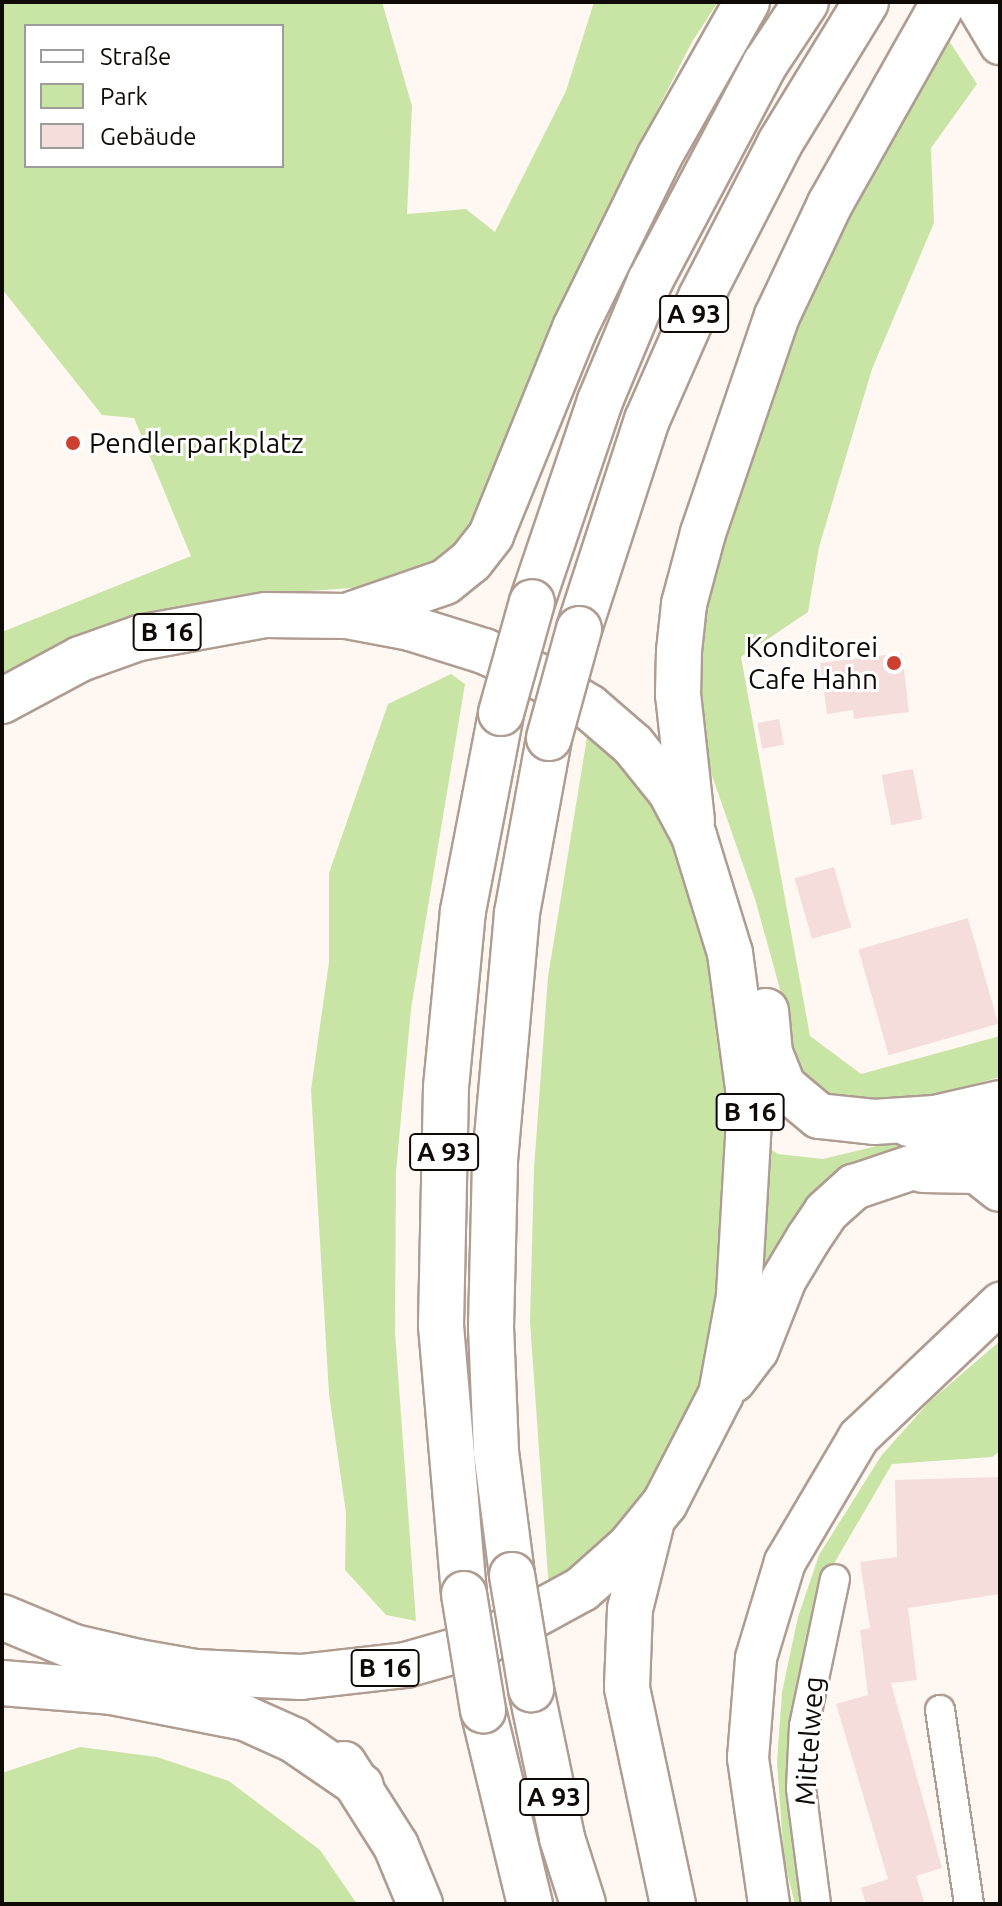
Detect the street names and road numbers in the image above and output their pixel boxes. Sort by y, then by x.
road number: A 93 [658,292,730,336]
road number: B 16 [131,610,203,654]
road number: B 16 [714,1090,786,1134]
road number: A 93 [408,1130,480,1174]
road number: B 16 [349,1646,421,1690]
street label: Mittelweg [788,1675,830,1807]
road number: A 93 [518,1775,590,1819]

